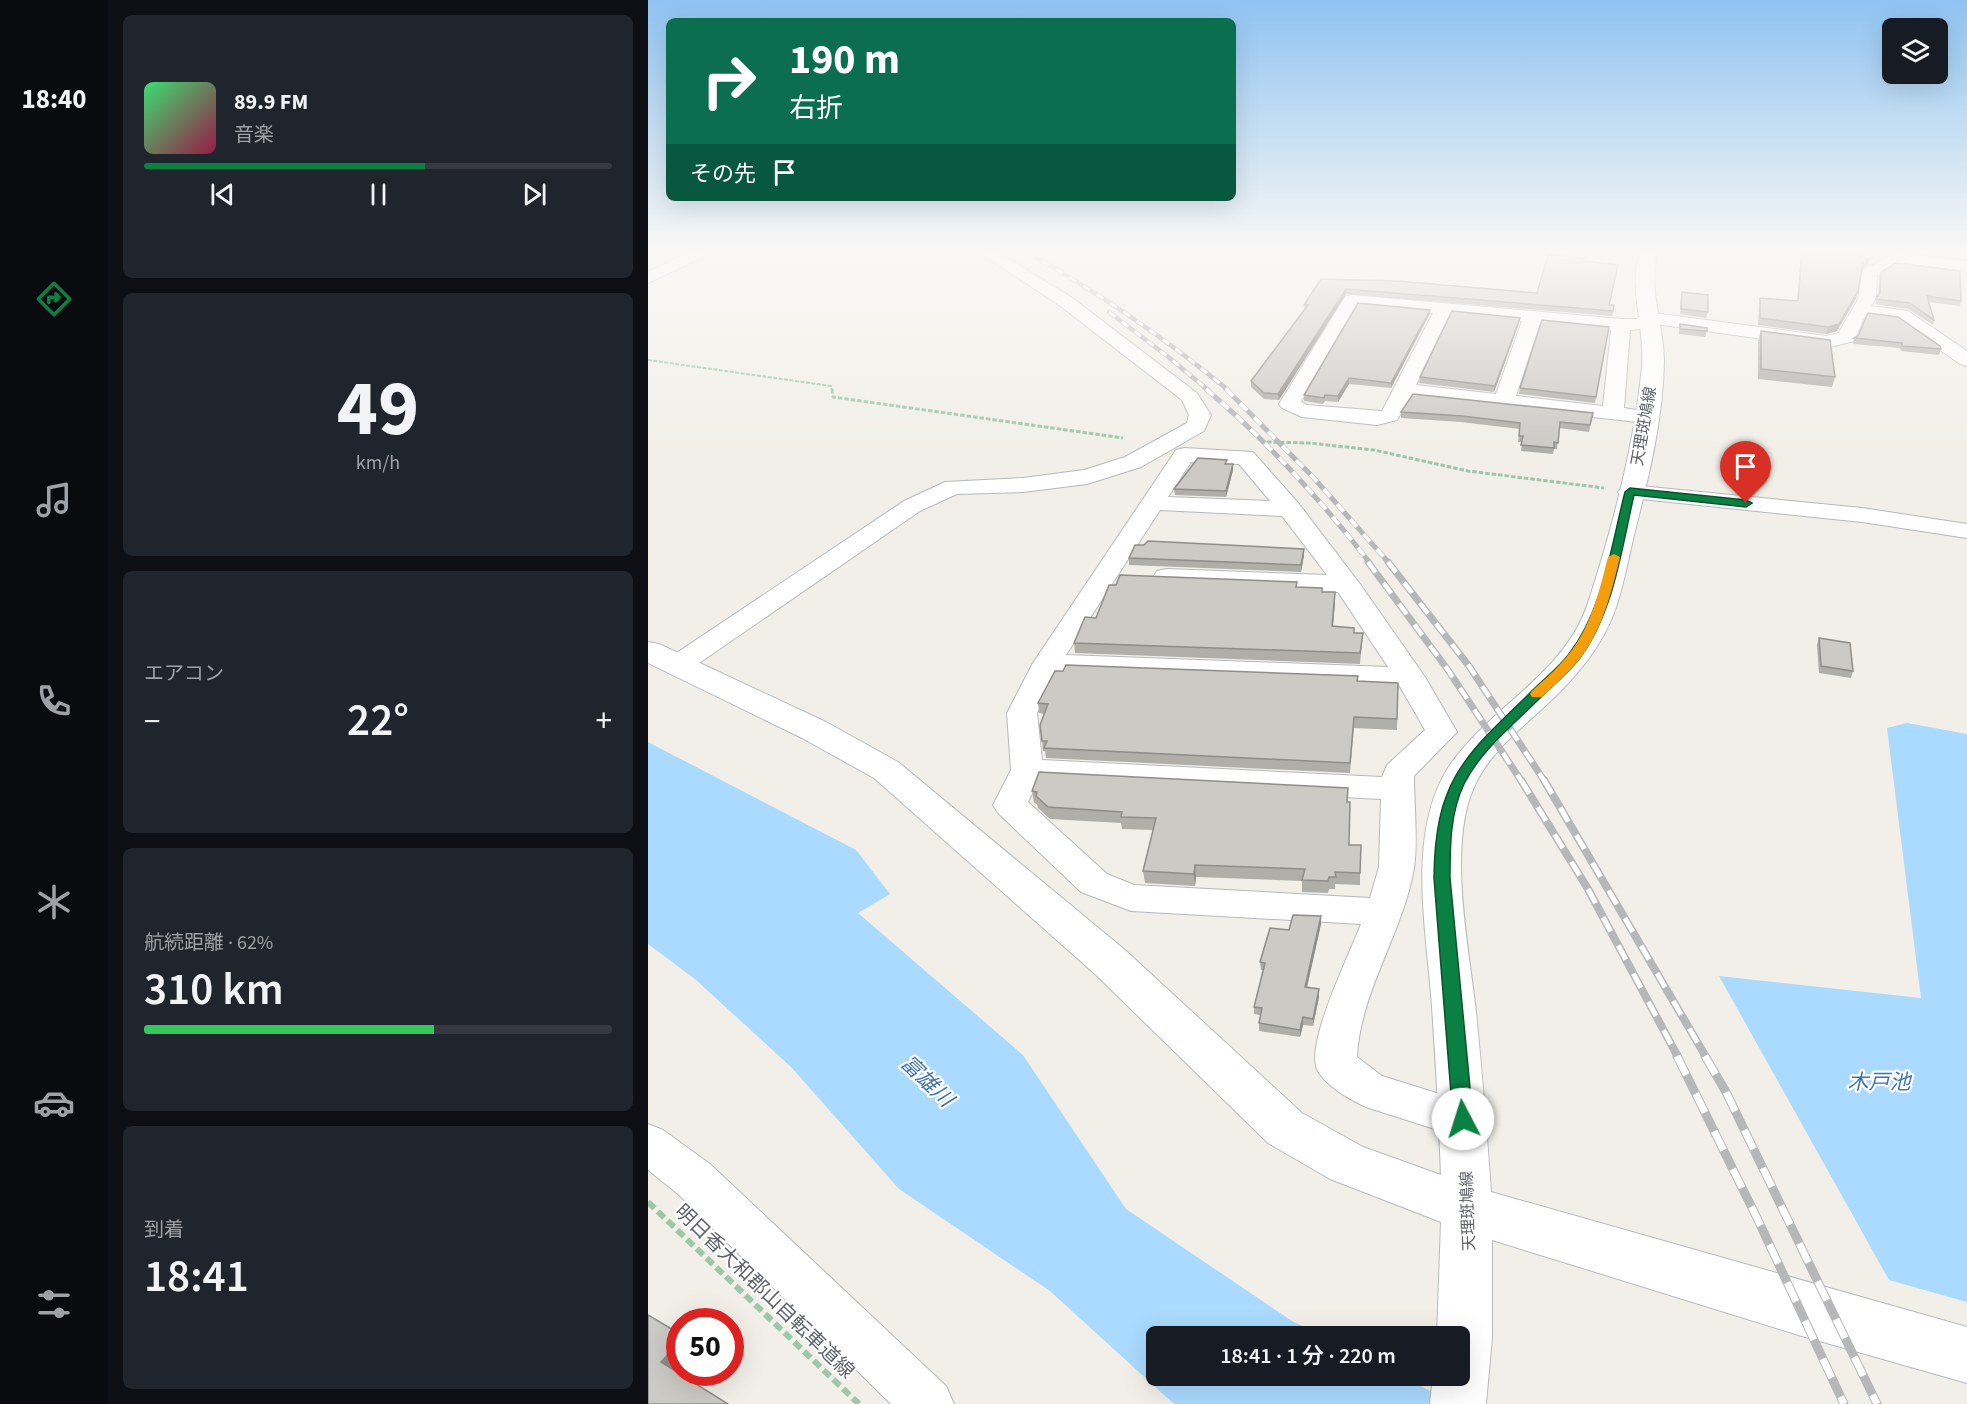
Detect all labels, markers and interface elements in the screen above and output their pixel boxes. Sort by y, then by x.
map controls [1882,18,1948,84]
button: layers [1882,18,1948,84]
text: 190 m [789,30,900,90]
icon: right [690,42,768,120]
text: 18:40 [21,80,87,119]
text: 89.9 FM [234,86,308,118]
text: 右折 [789,89,843,128]
text: 音楽 [234,121,274,149]
icon: arrive [768,156,801,189]
text: その先 [690,158,756,190]
icon: previous [206,178,239,211]
icon: pause [362,178,395,211]
icon: next [518,178,551,211]
icon: directions [33,278,75,320]
text: 49 [337,354,419,465]
street label: 天理斑鳩線 [1626,385,1662,467]
pin [1720,441,1771,503]
text: km/h [356,449,400,477]
icon: arrive [1729,450,1762,483]
icon: music [33,479,75,521]
text: エアコン [144,660,224,688]
icon: phone [33,680,75,722]
text: 22° [347,689,409,753]
text: − [144,698,160,745]
text: + [596,698,612,745]
icon: climate [33,881,75,923]
text: 航続距離 · 62% [144,929,273,957]
text: 310 km [144,958,284,1022]
water label: 富雄川 [894,1048,962,1115]
water label: 木戸池 [1848,1067,1912,1097]
icon: car [33,1082,75,1124]
position arrow [1431,1087,1495,1151]
street label: 天理斑鳩線 [1456,1171,1480,1251]
street label: 明日香大和郡山自転車道線 [668,1198,860,1385]
text: 到着 [144,1216,184,1244]
text: 18:41 [144,1245,249,1309]
icon: filters [33,1283,75,1325]
speed limit sign: 50 [666,1308,744,1386]
text: 18:41 · 1 分 · 220 m [1220,1340,1396,1372]

